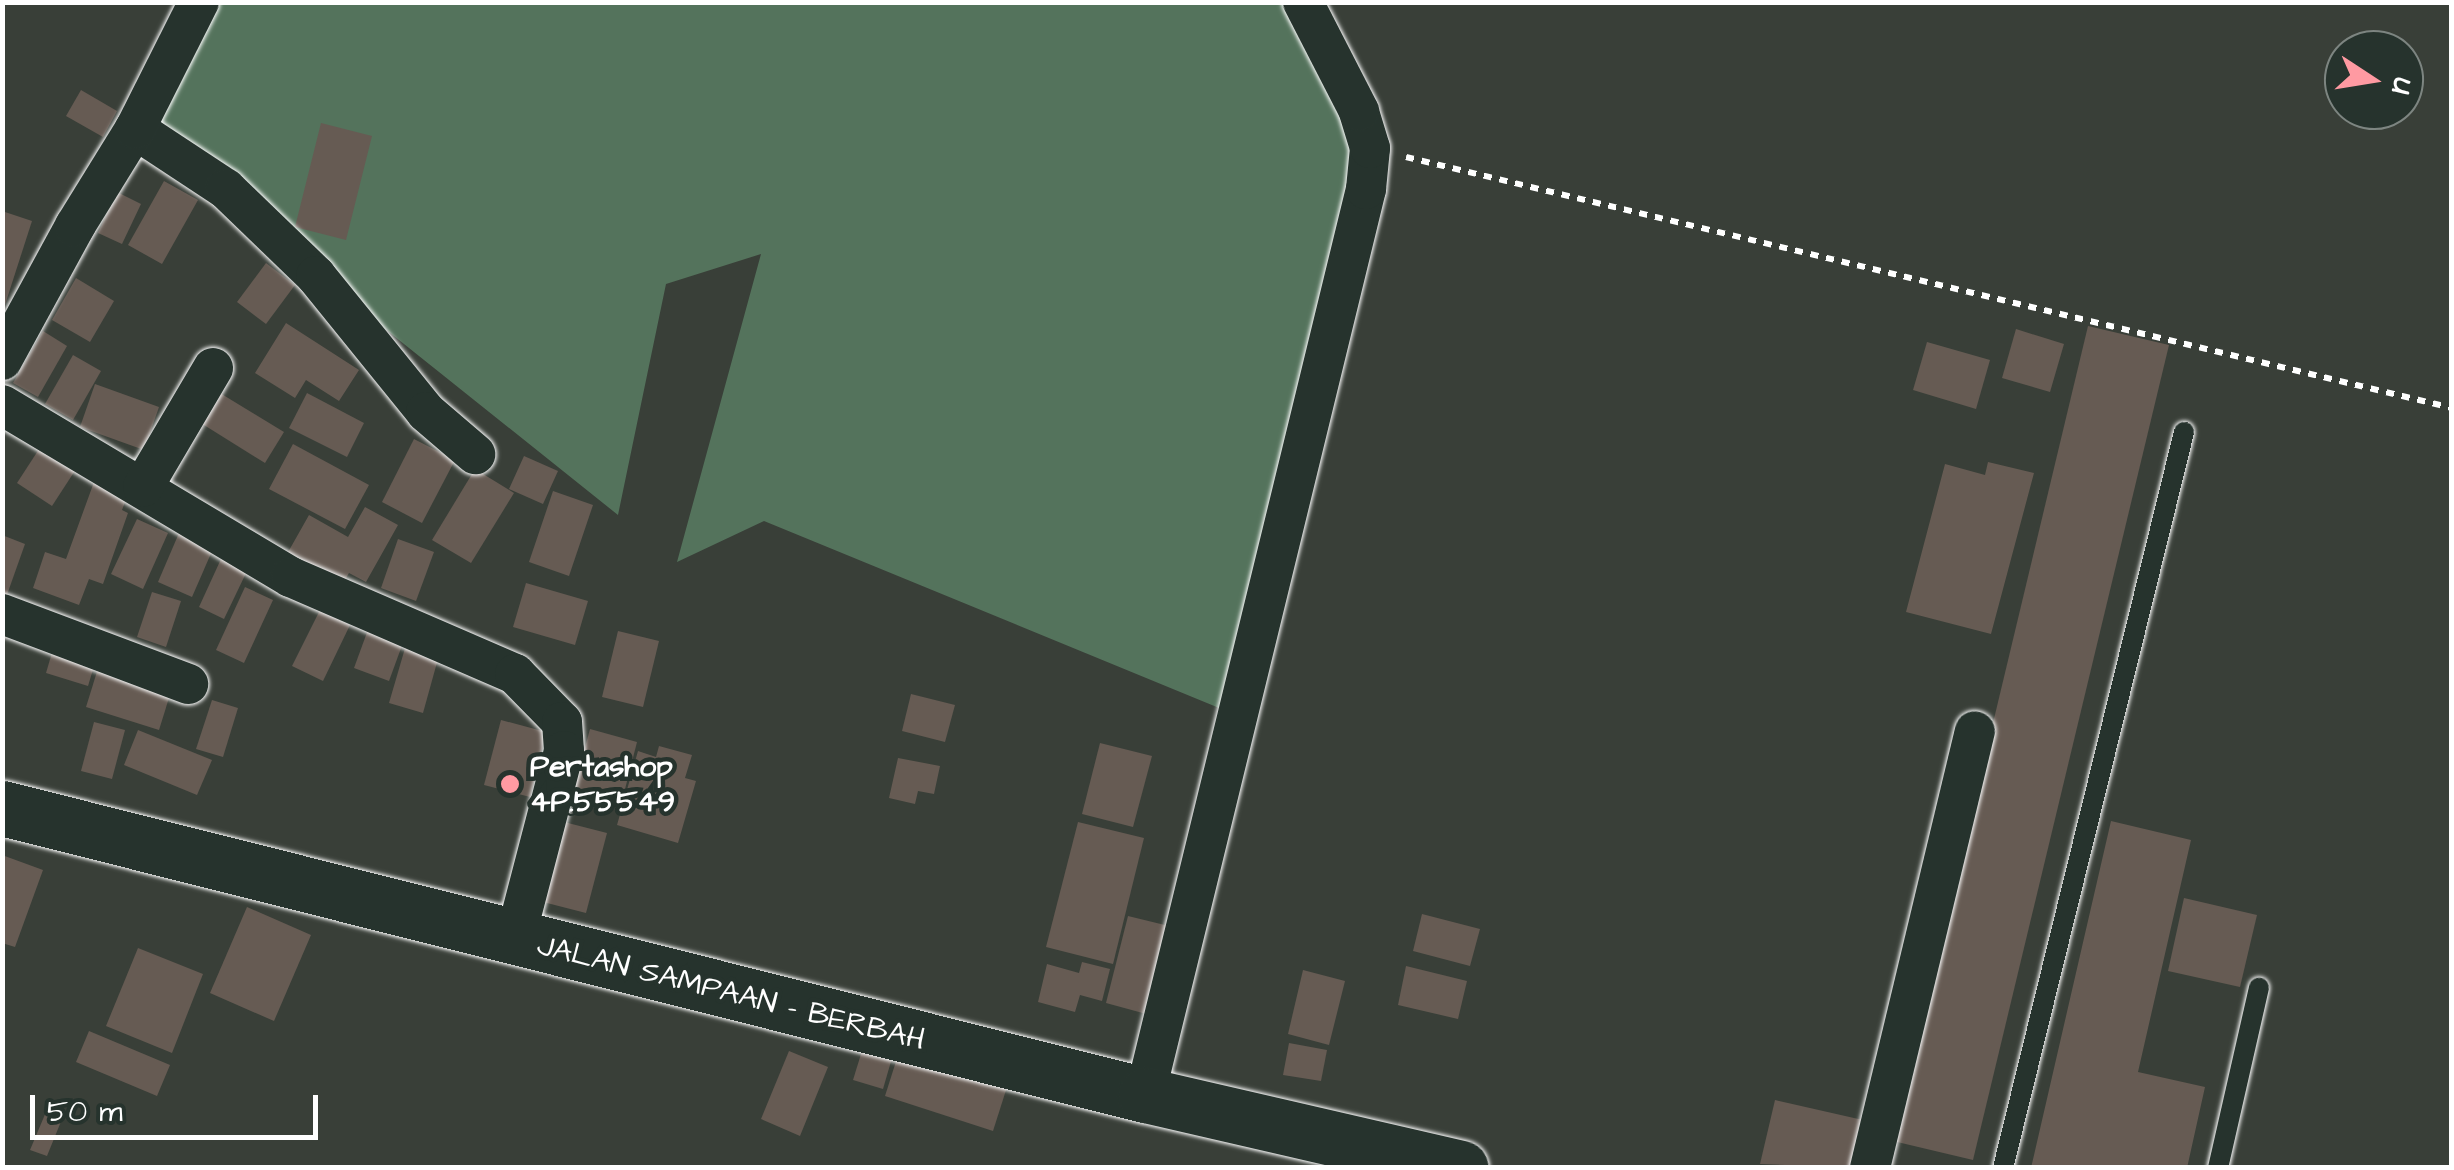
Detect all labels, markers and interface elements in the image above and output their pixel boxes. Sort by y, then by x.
north arrow [2324,30,2424,130]
text: U [2381,74,2423,98]
place label: Pertashop 4P.55549 [530,749,675,820]
marker: Pertashop 4P.55549 [499,773,521,795]
street label: JALAN SAMPAAN - BERBAH [534,927,928,1059]
scale bar [35,1075,322,1137]
text: 50 m [47,1091,123,1133]

